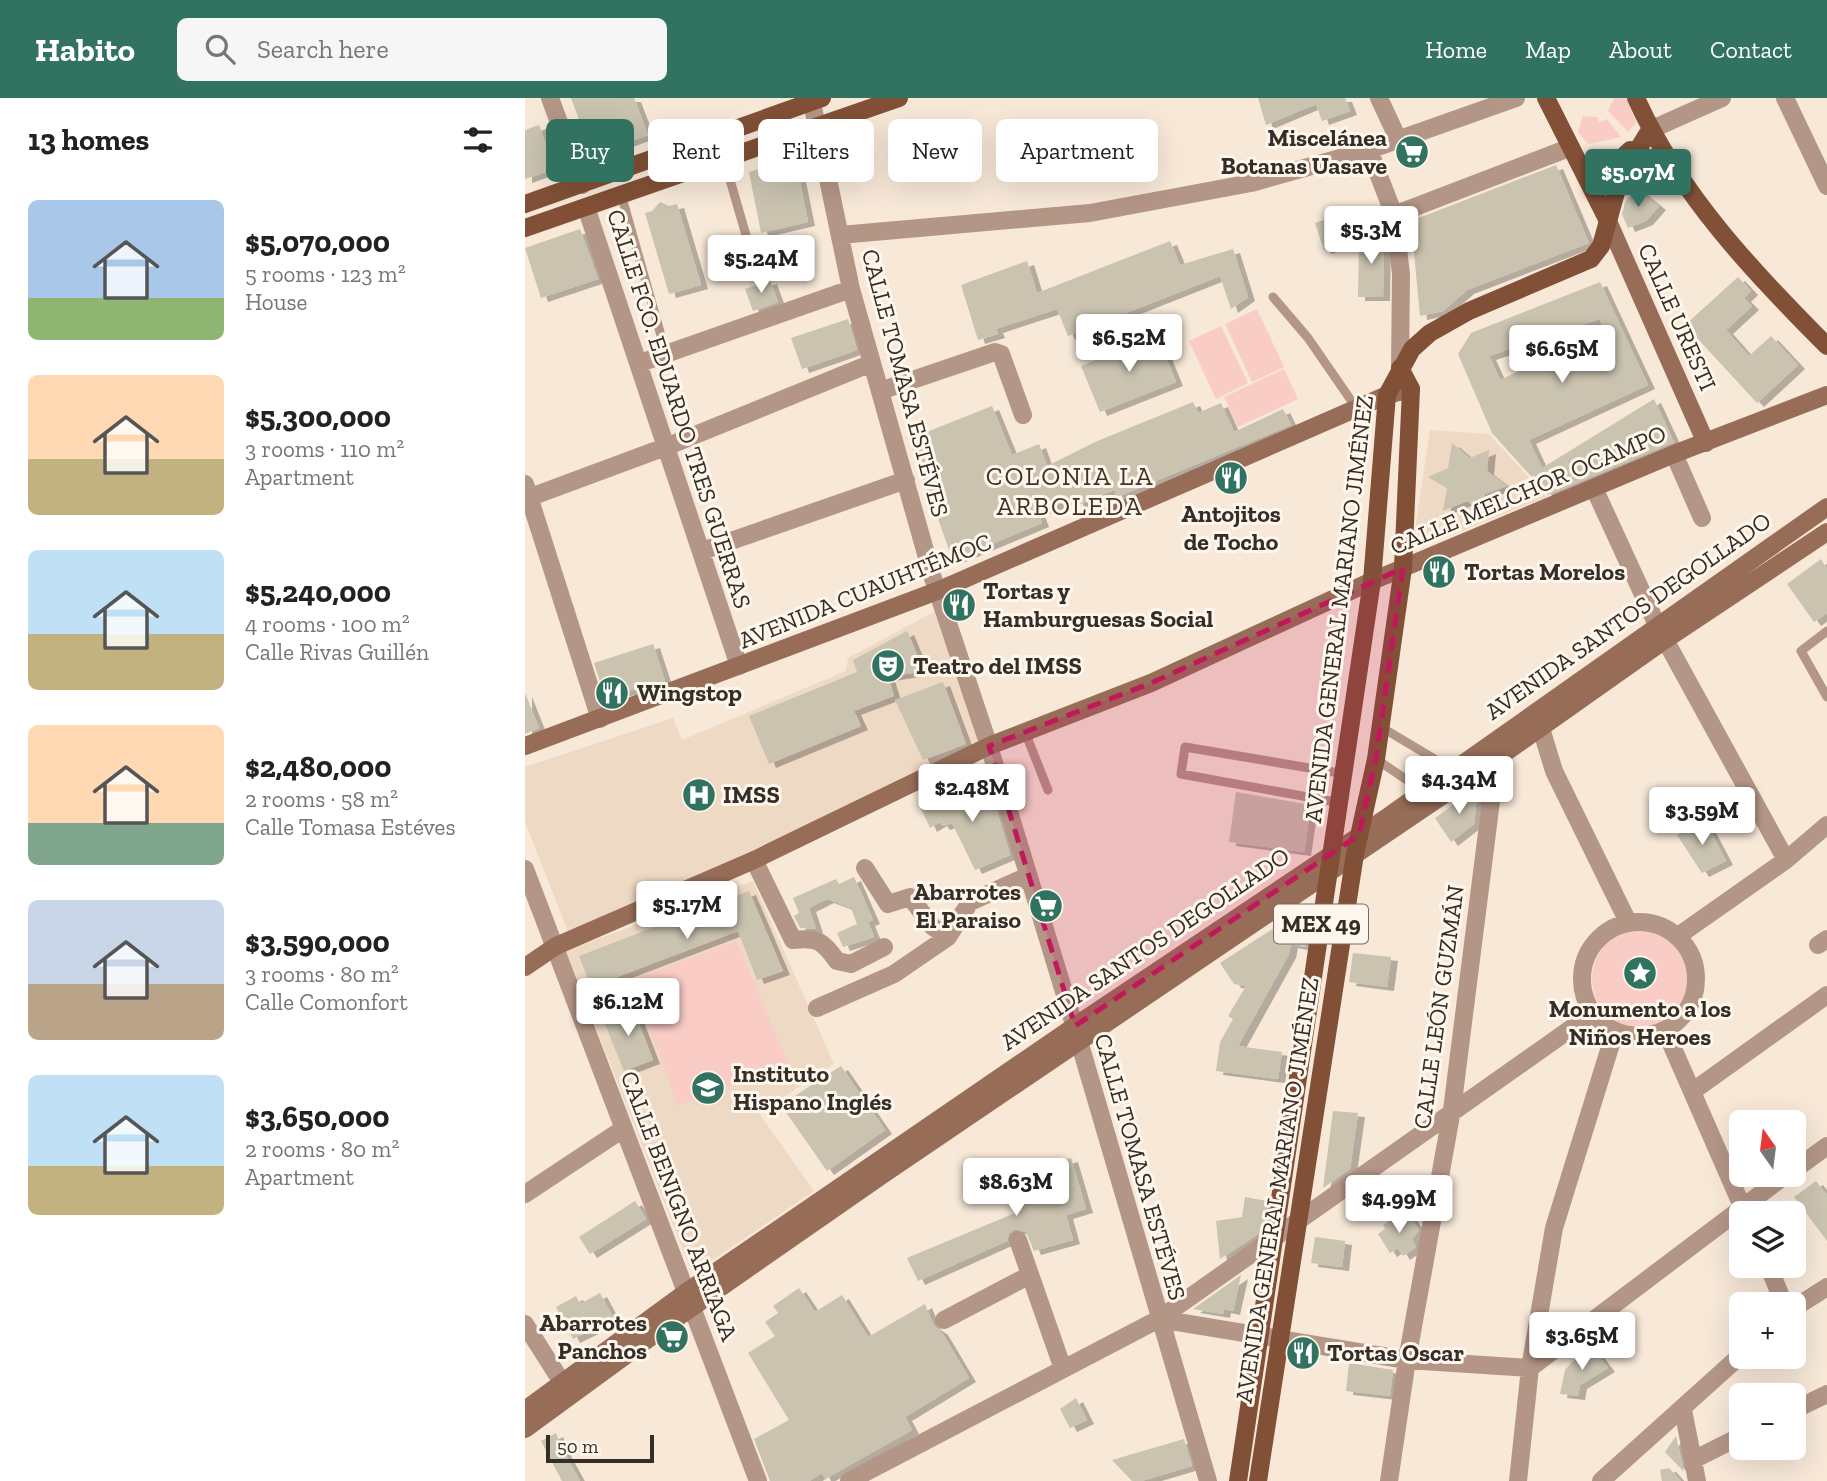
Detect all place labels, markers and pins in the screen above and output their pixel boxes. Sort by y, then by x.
place label: Miscelánea Botanas Uasave [1221,123,1387,180]
supermarket icon: Miscelánea Botanas Uasave [1393,133,1431,171]
pin: $5.07M [1581,150,1695,209]
pin: $5.3M [1322,206,1420,266]
pin: $5.24M [704,236,818,295]
pin: $6.52M [1072,314,1186,374]
pin: $6.65M [1505,326,1619,385]
restaurant icon: Antojitos de Tocho [1212,459,1250,497]
place label: Antojitos de Tocho [1181,499,1281,556]
restaurant icon: Tortas Morelos [1420,553,1458,591]
place label: Tortas Morelos [1464,557,1625,586]
place label: Tortas y Hamburguesas Social [983,576,1214,633]
restaurant icon: Tortas y Hamburguesas Social [940,586,978,624]
theatre icon: Teatro del IMSS [869,647,907,685]
place label: Teatro del IMSS [913,651,1082,680]
restaurant icon: Wingstop [593,674,631,712]
place label: Wingstop [637,678,742,707]
pin: $4.34M [1402,756,1516,816]
pin: $2.48M [915,764,1029,824]
hospital icon: IMSS [680,776,718,814]
place label: IMSS [723,780,780,809]
pin: $3.59M [1645,788,1759,847]
place label: Abarrotes El Paraiso [913,877,1021,934]
pin: $5.17M [630,882,744,941]
supermarket icon: Abarrotes El Paraiso [1027,887,1065,925]
place icon: Monumento a los Niños Heroes [1621,954,1659,992]
pin: $6.12M [571,978,685,1038]
place label: Monumento a los Niños Heroes [1549,994,1731,1051]
place label: Instituto Hispano Inglés [733,1059,892,1116]
school or university icon: Instituto Hispano Inglés [689,1069,727,1107]
pin: $8.63M [959,1158,1073,1218]
pin: $4.99M [1342,1176,1456,1235]
place label: Abarrotes Panchos [539,1308,647,1365]
pin: $3.65M [1525,1312,1639,1372]
supermarket icon: Abarrotes Panchos [653,1318,691,1356]
restaurant icon: Tortas Oscar [1284,1334,1322,1372]
place label: Tortas Oscar [1327,1338,1464,1367]

